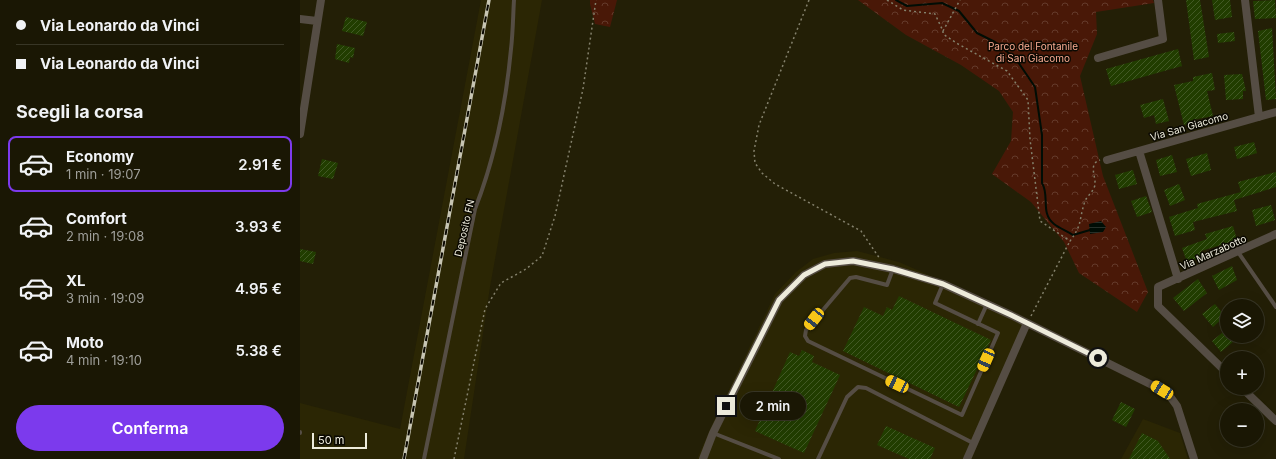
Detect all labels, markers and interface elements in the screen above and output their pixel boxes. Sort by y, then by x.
text: Via Leonardo da Vinci [40,16,199,35]
park label: Parco del Fontanile di San Giacomo [988,40,1078,64]
text: Via Leonardo da Vinci [40,54,199,73]
text: Scegli la corsa [16,101,144,122]
street label: Via San Giacomo [1149,109,1229,143]
icon: car [18,146,54,182]
text: Economy [66,147,134,166]
text: 2.91 € [238,155,282,174]
text: 1 min · 19:07 [66,166,141,182]
street label: Deposito FN [452,198,476,258]
icon: car [18,208,54,244]
text: Comfort [66,209,127,228]
text: 3.93 € [235,217,282,236]
text: 2 min · 19:08 [66,228,144,244]
street label: Via Marzabotto [1178,232,1248,272]
icon: car [18,270,54,306]
text: XL [66,271,86,290]
text: 4.95 € [235,279,282,298]
text: 3 min · 19:09 [66,290,144,306]
map controls [1220,299,1264,447]
button: layers [1220,299,1264,343]
car [802,306,826,332]
icon: car [18,332,54,368]
text: Moto [66,333,104,352]
text: 5.38 € [235,341,282,360]
car [976,347,996,373]
route start [1089,349,1107,367]
button: + [1220,351,1264,395]
text: 4 min · 19:10 [66,352,142,368]
car [884,373,910,395]
car [1149,379,1175,401]
callout: 2 min [740,392,806,420]
route end [717,397,735,415]
text: 2 min [756,398,790,414]
button: − [1220,403,1264,447]
button: Conferma [16,405,284,451]
scale bar [312,431,367,450]
text: 50 m [318,433,344,447]

